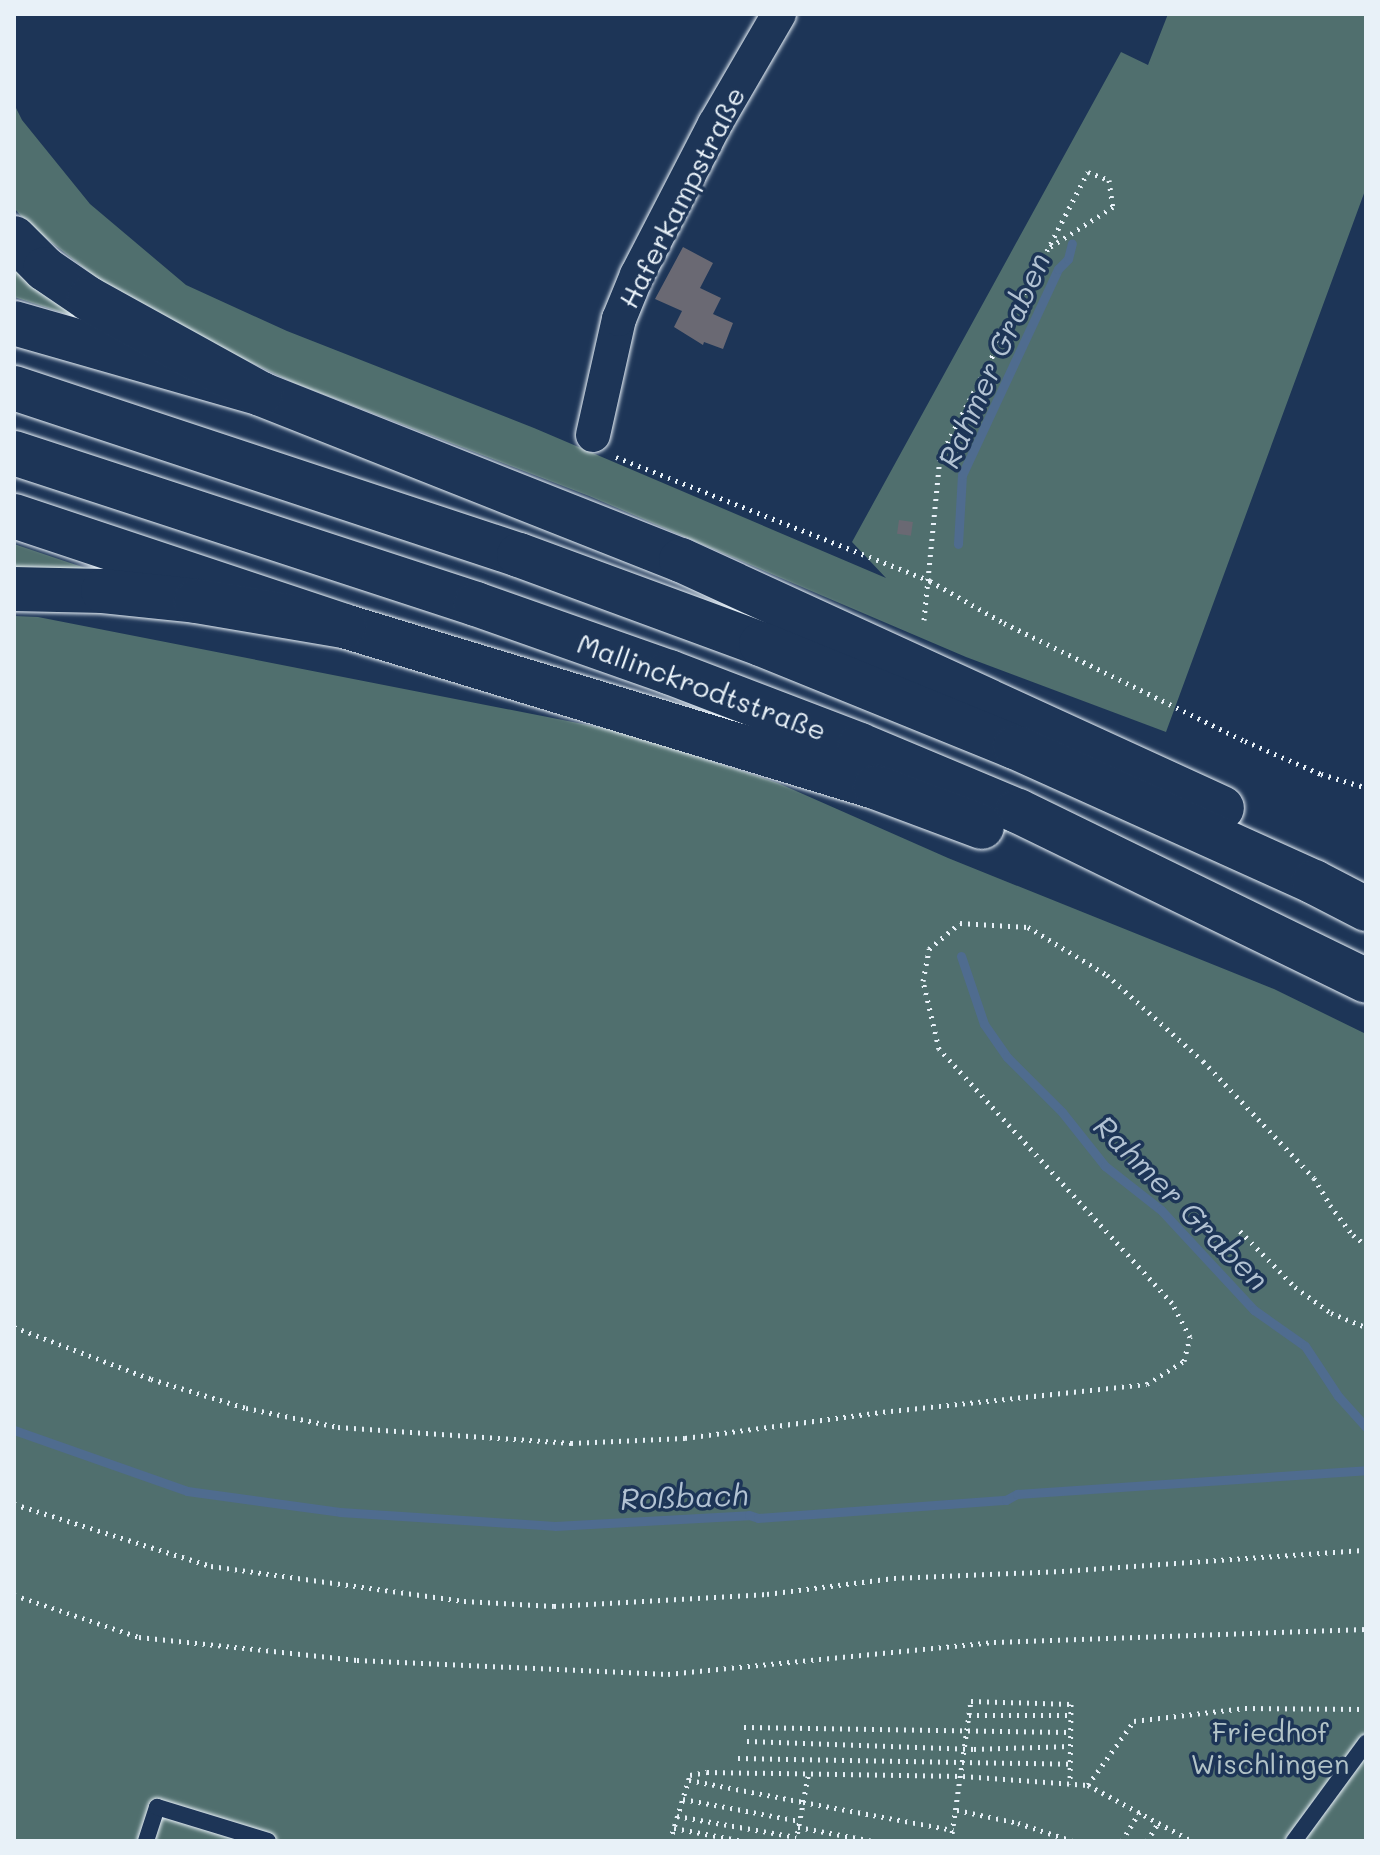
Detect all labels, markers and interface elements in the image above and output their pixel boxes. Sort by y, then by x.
street label: Haferkampstraße [611,81,751,313]
water label: Rahmer Graben [929,247,1057,473]
street label: Mallinckrodtstraße [573,625,831,747]
water label: Rahmer Graben [1087,1107,1277,1297]
water label: Roßbach [619,1476,749,1516]
park label: Friedhof Wischlingen [1190,1714,1350,1780]

